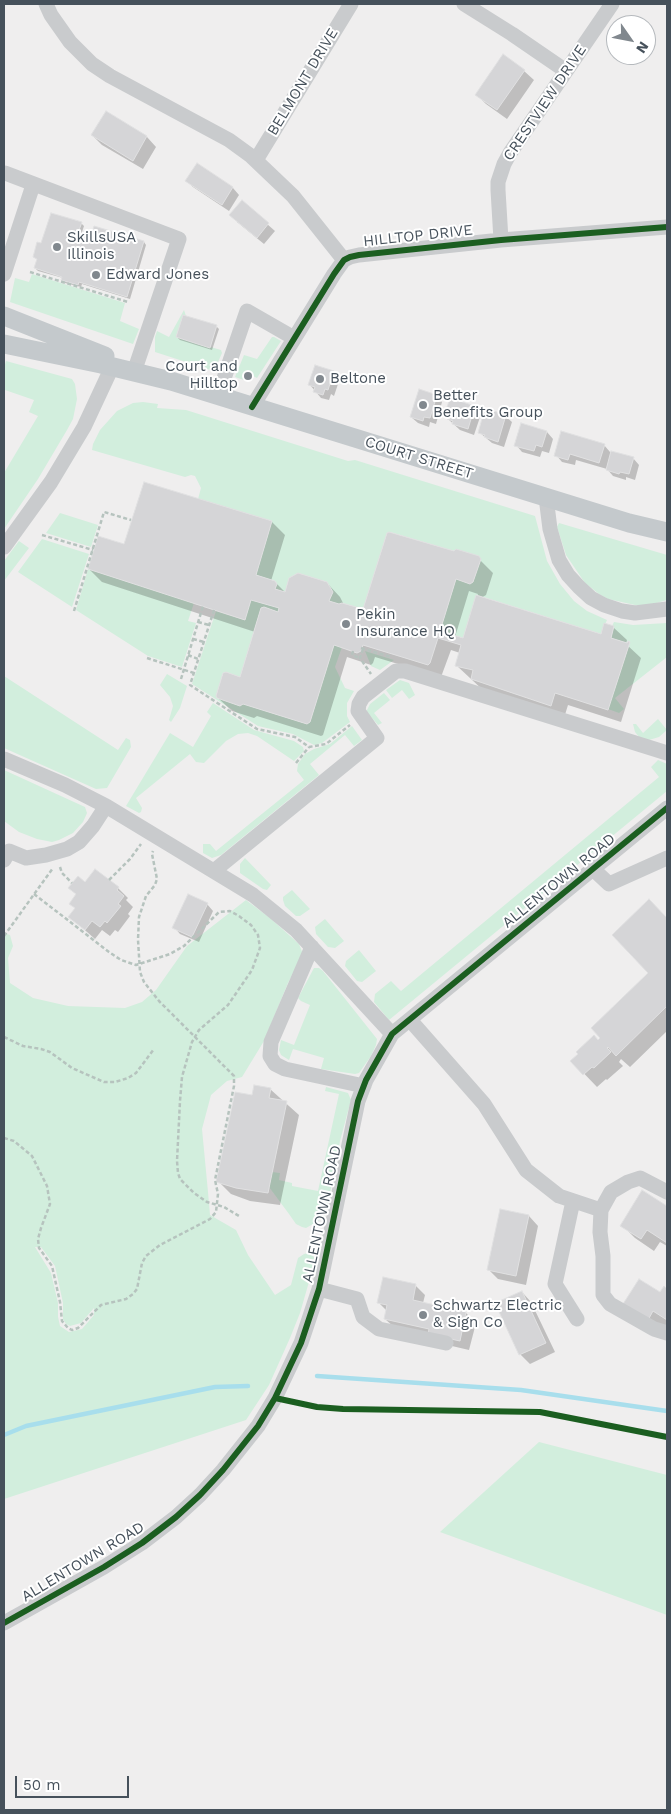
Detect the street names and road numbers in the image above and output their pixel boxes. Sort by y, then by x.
street label: BELMONT DRIVE [264,25,342,139]
street label: CRESTVIEW DRIVE [500,42,590,164]
street label: HILLTOP DRIVE [362,221,474,251]
street label: COURT STREET [363,433,475,483]
street label: ALLENTOWN ROAD [499,830,619,932]
street label: ALLENTOWN ROAD [299,1144,345,1284]
street label: ALLENTOWN ROAD [18,1518,148,1606]

